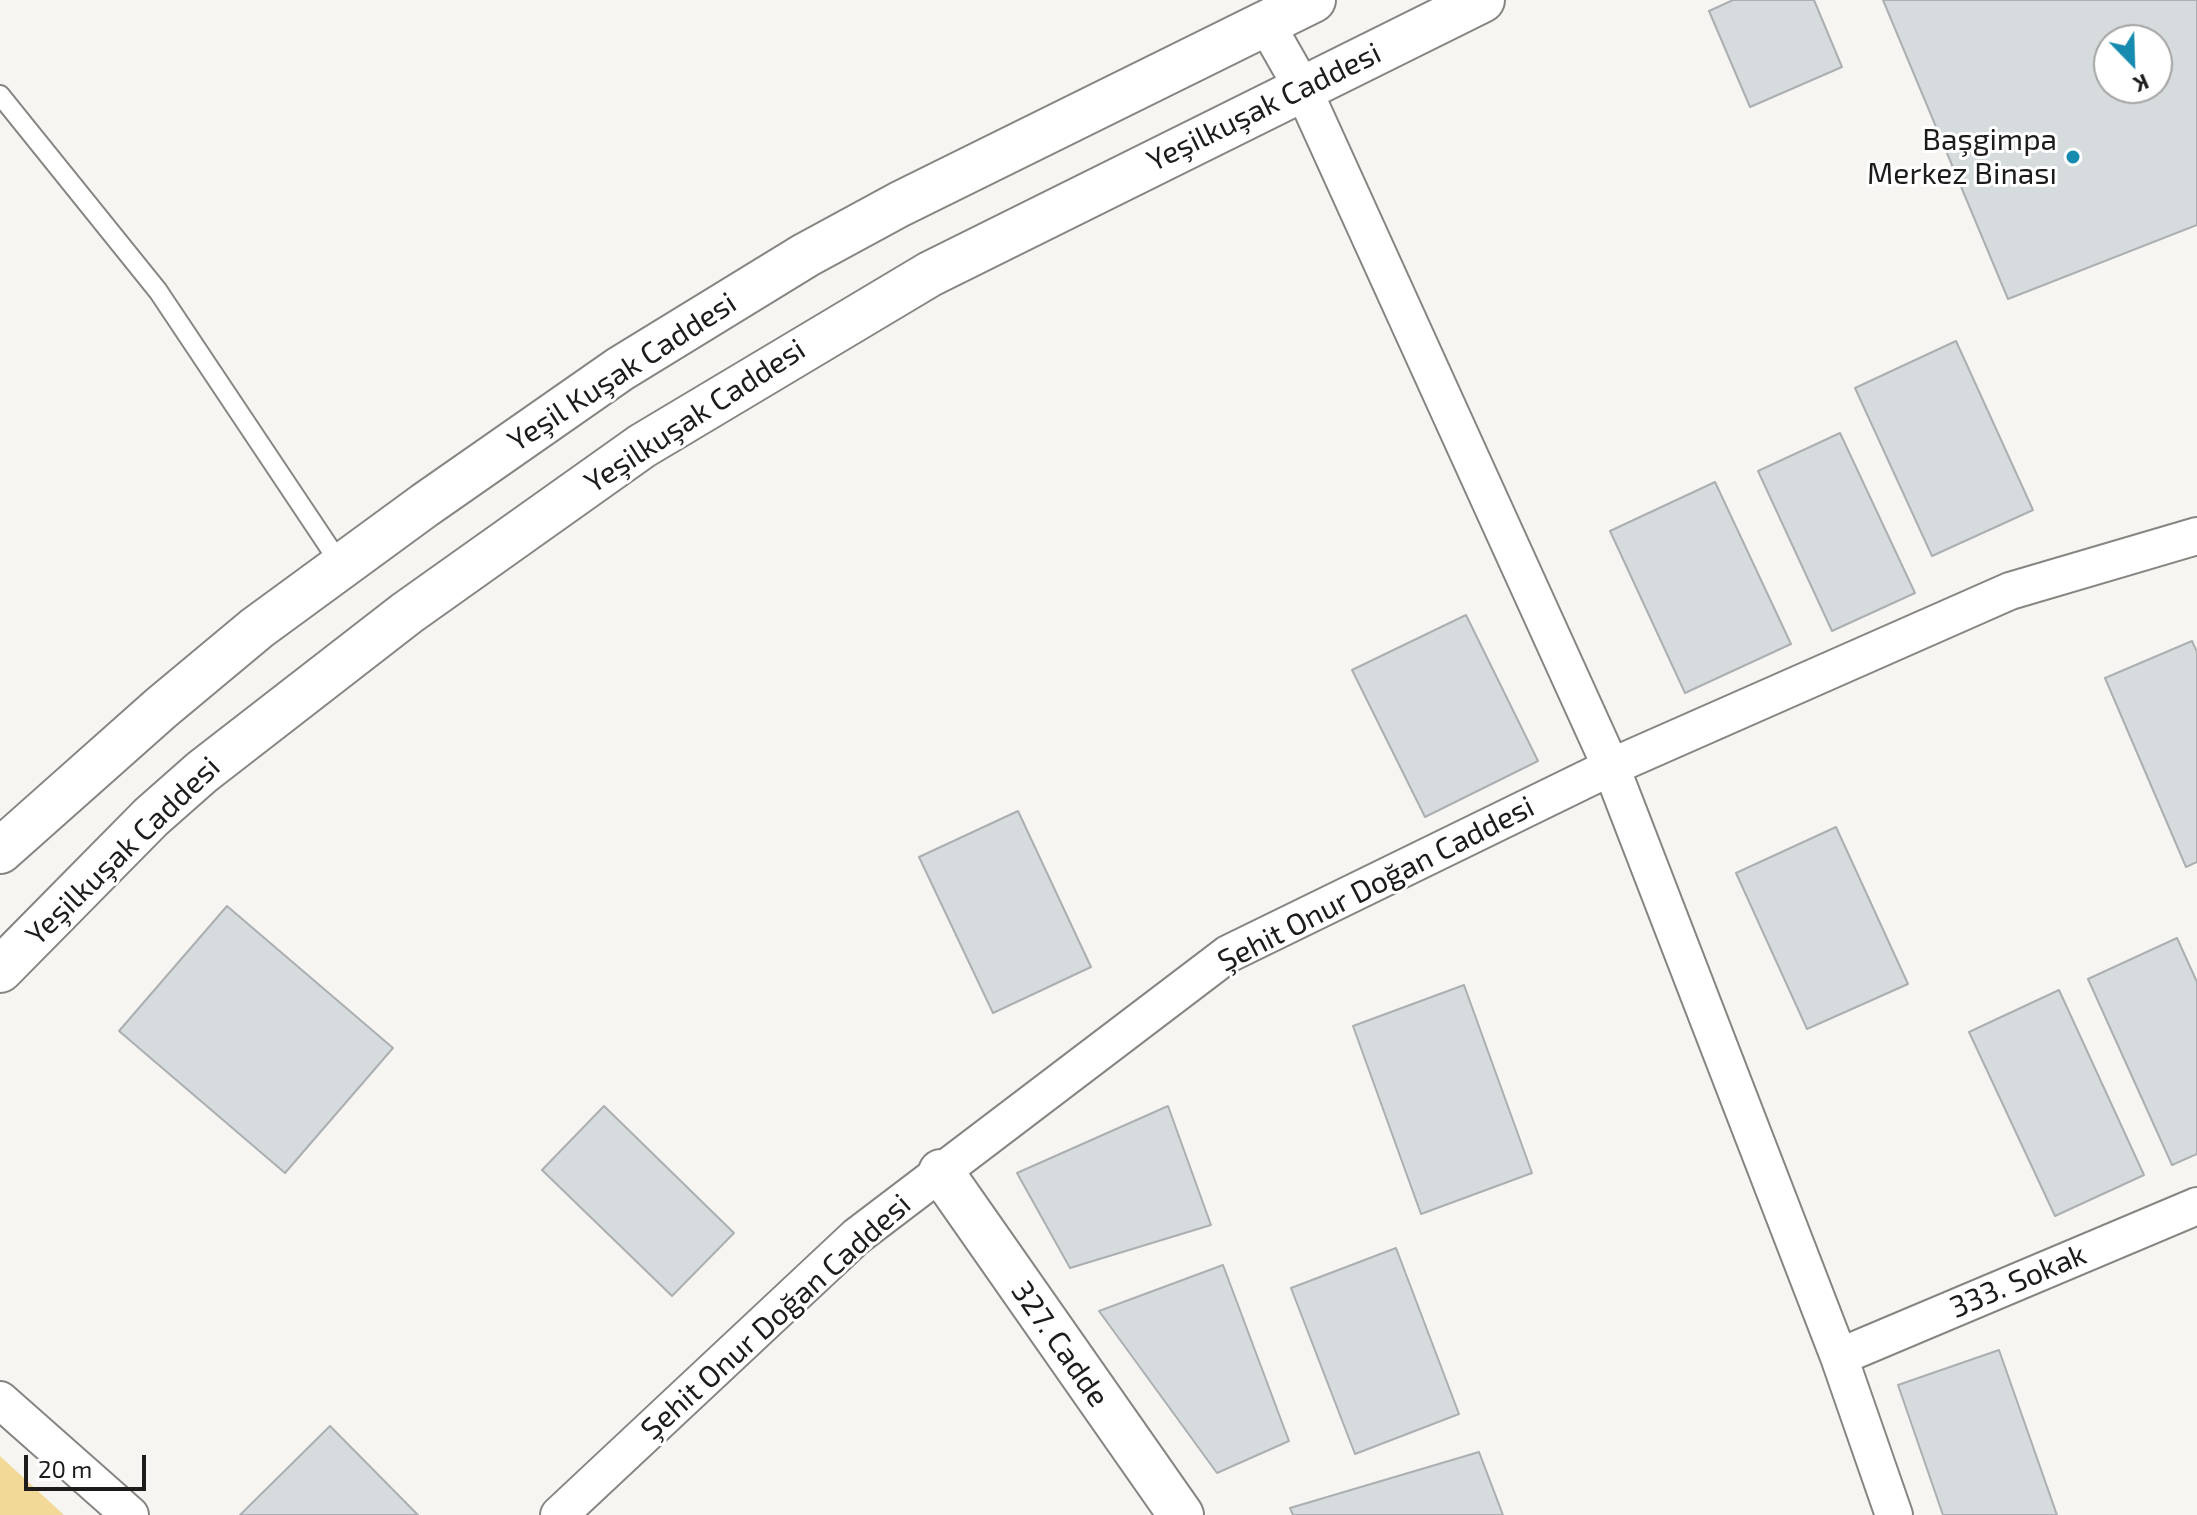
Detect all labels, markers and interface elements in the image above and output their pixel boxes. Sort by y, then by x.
north arrow [2093,24,2173,104]
street label: Yeşilkuşak Caddesi [1141,35,1387,179]
text: K [2130,70,2153,99]
place label: Başgimpa Merkez Binası [1867,122,2057,192]
marker: Başgimpa Merkez Binası [2064,148,2082,166]
street label: Yeşil Kuşak Caddesi [501,285,743,459]
street label: Yeşilkuşak Caddesi [578,331,812,501]
street label: Yeşilkuşak Caddesi [19,749,227,953]
street label: Şehit Onur Doğan Caddesi [1212,788,1540,980]
street label: Şehit Onur Doğan Caddesi [634,1186,918,1448]
street label: 333. Sokak [1944,1236,2092,1326]
street label: 327. Cadde [1004,1274,1116,1414]
scale bar [28,1439,150,1489]
text: 20 m [38,1454,92,1483]

